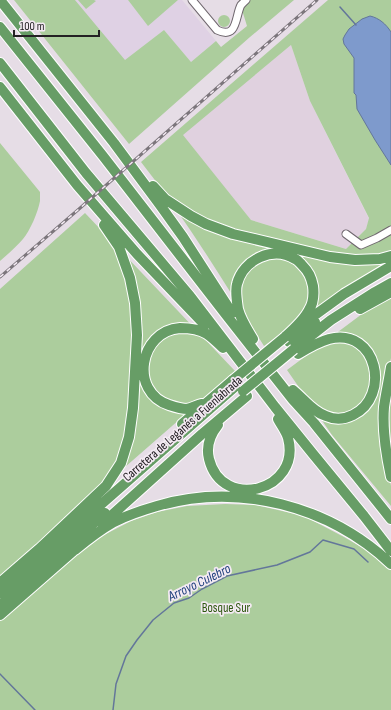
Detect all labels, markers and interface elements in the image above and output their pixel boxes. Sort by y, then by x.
scale bar [14,12,99,38]
text: 100 m [20,19,45,34]
street label: Carretera de Leganés a Fuenlabrada [120,372,246,485]
water label: Arroyo Culebro [164,560,234,605]
park label: Bosque Sur [202,600,251,616]

